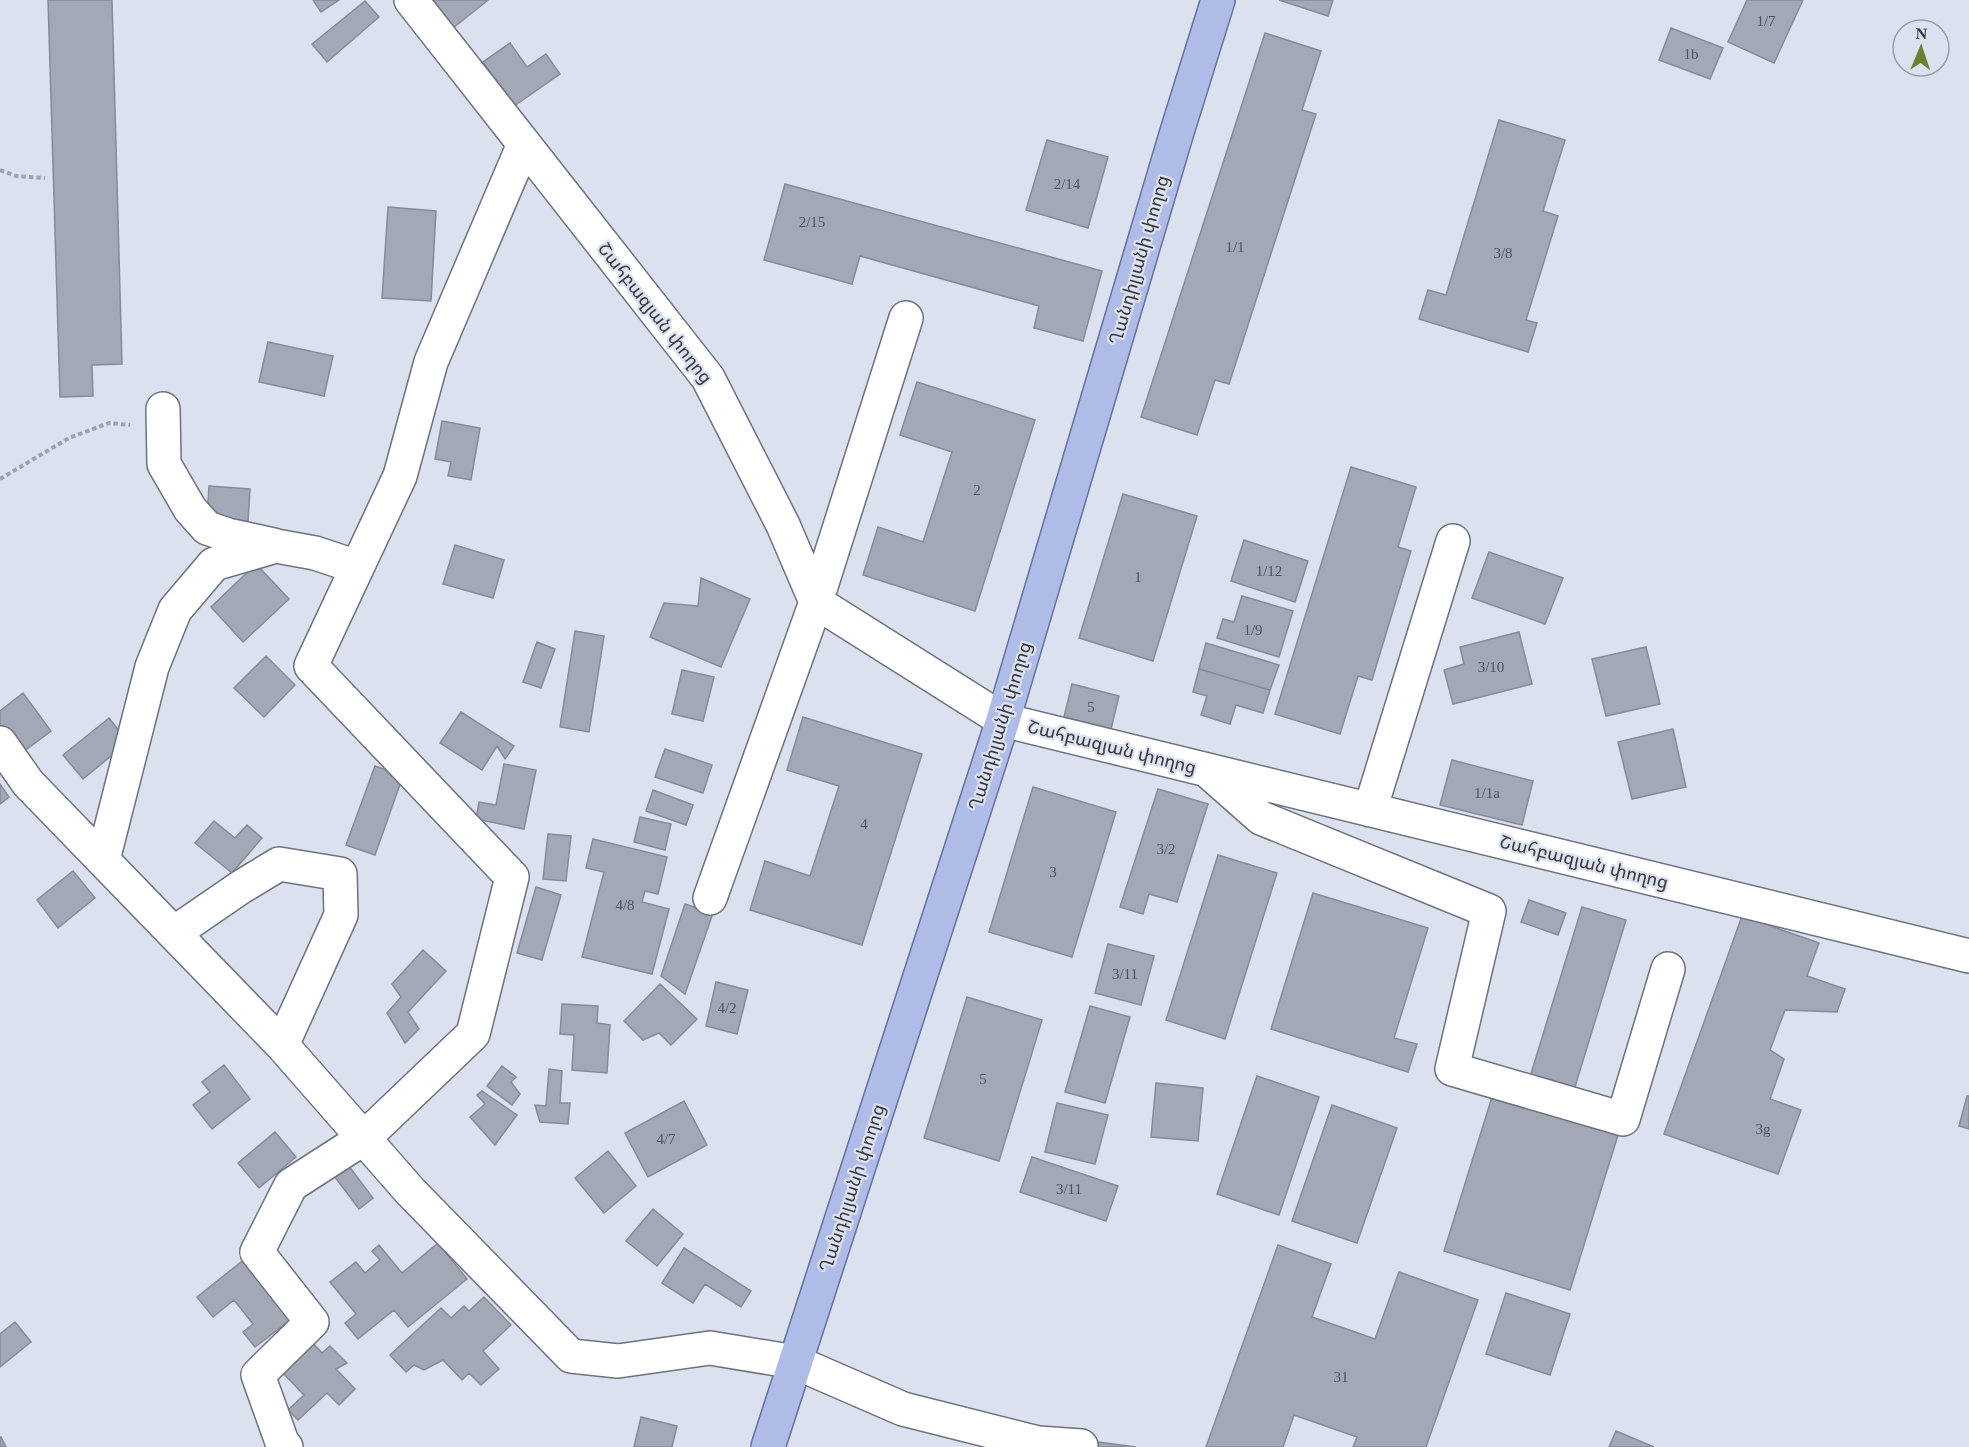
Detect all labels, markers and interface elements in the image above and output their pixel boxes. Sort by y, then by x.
house number: 1/7 [1756,13,1776,29]
north arrow [1891,18,1951,78]
text: N [1915,25,1928,42]
house number: 1b [1684,46,1699,62]
street label: Ղանդիլյանի փողոց [1105,173,1173,347]
house number: 2/14 [1054,176,1081,192]
house number: 2/15 [799,214,825,230]
street label: Շահբազյան փողոց [594,239,716,387]
house number: 1/1 [1225,239,1245,255]
house number: 3/8 [1493,245,1513,261]
house number: 2 [973,482,981,498]
house number: 1/12 [1256,563,1282,579]
house number: 1 [1134,569,1142,585]
house number: 1/9 [1243,622,1263,638]
street label: Ղանդիլյանի փողոց [965,639,1035,813]
house number: 3/10 [1478,659,1504,675]
house number: 5 [1087,699,1095,715]
street label: Շահբազյան փողոց [1026,716,1198,778]
house number: 1/1a [1474,785,1500,801]
house number: 4 [860,816,868,832]
street label: Շահբազյան փողոց [1498,831,1670,893]
house number: 3/2 [1156,841,1176,857]
house number: 3 [1049,864,1057,880]
house number: 4/8 [615,897,635,913]
house number: 3/11 [1112,966,1138,982]
house number: 4/2 [717,1000,737,1016]
house number: 5 [979,1071,987,1087]
street label: Ղանդիլյանի փողոց [815,1101,889,1275]
house number: 3g [1756,1121,1771,1137]
house number: 4/7 [656,1131,676,1147]
house number: 3/11 [1056,1181,1082,1197]
house number: 31 [1334,1369,1349,1385]

